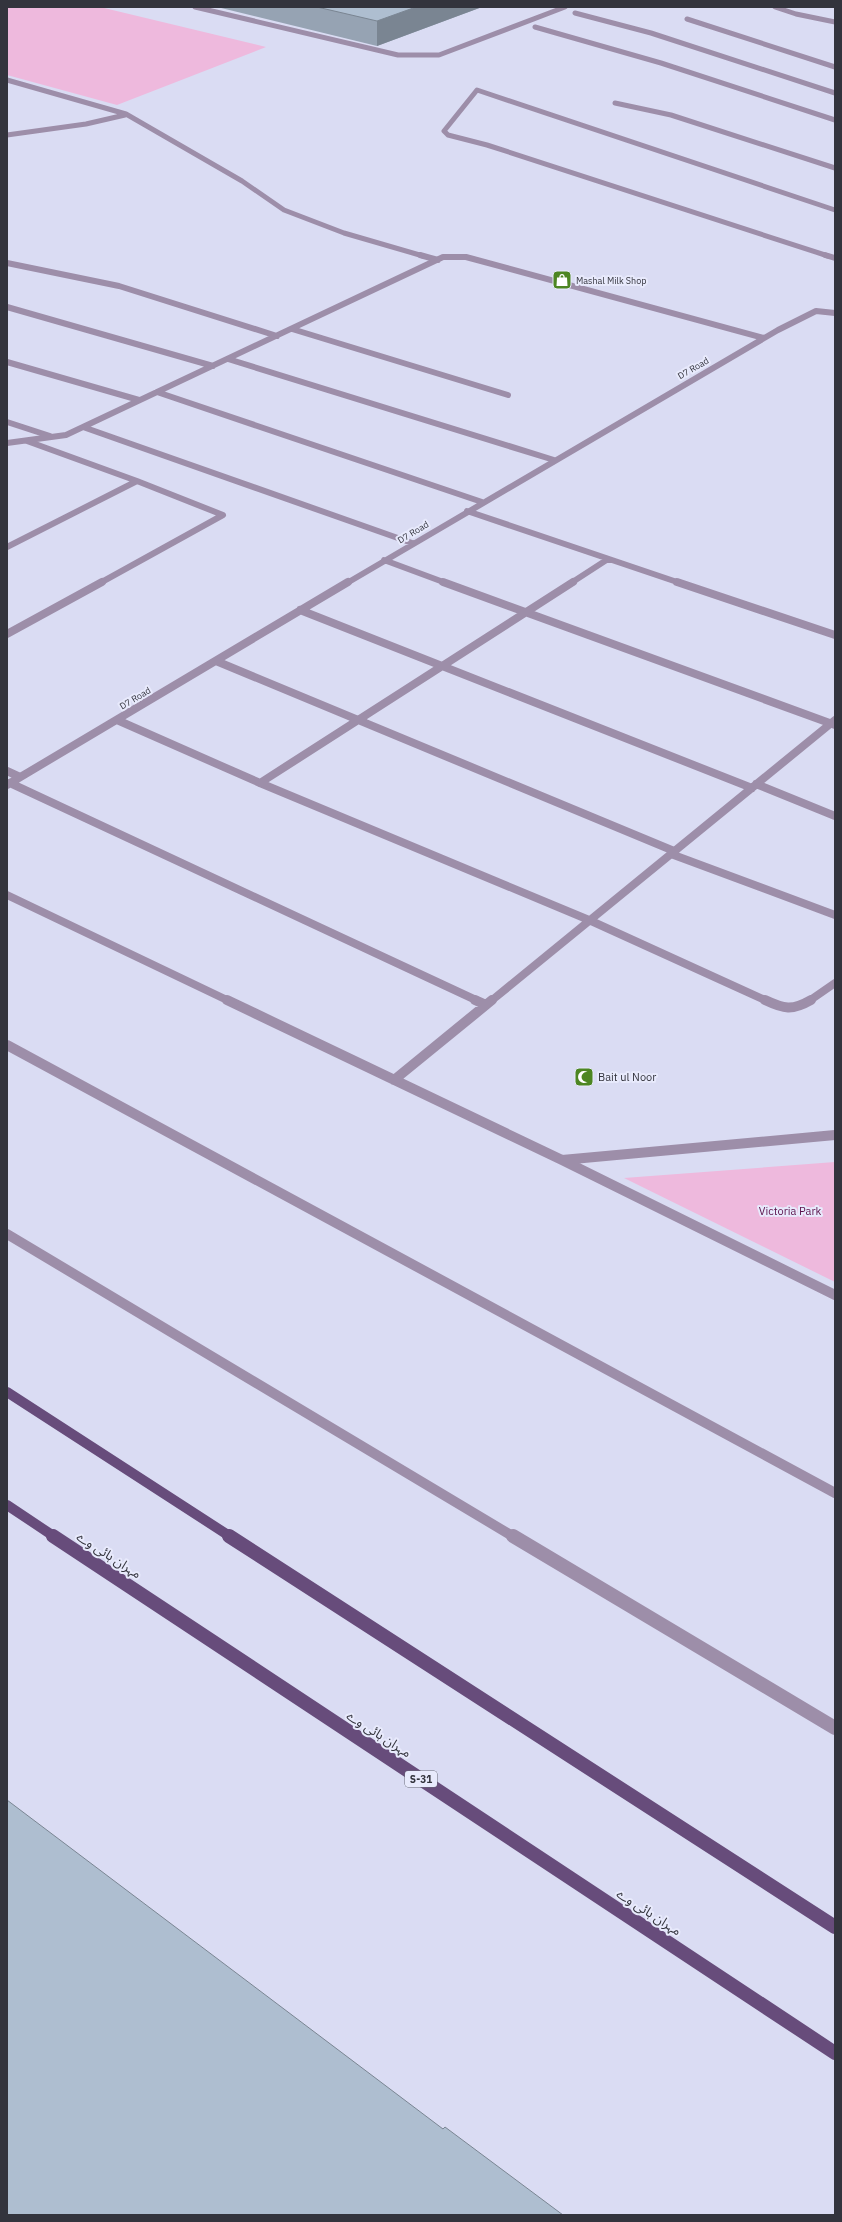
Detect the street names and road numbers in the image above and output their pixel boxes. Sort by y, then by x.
street label: D7 Road [675,355,711,381]
street label: D7 Road [395,518,431,546]
street label: D7 Road [117,684,153,712]
street label: مہران ہائی وے [73,1528,145,1582]
street label: مہران ہائی وے [343,1707,415,1761]
road number: S-31 [405,1771,437,1787]
street label: مہران ہائی وے [613,1885,685,1939]

